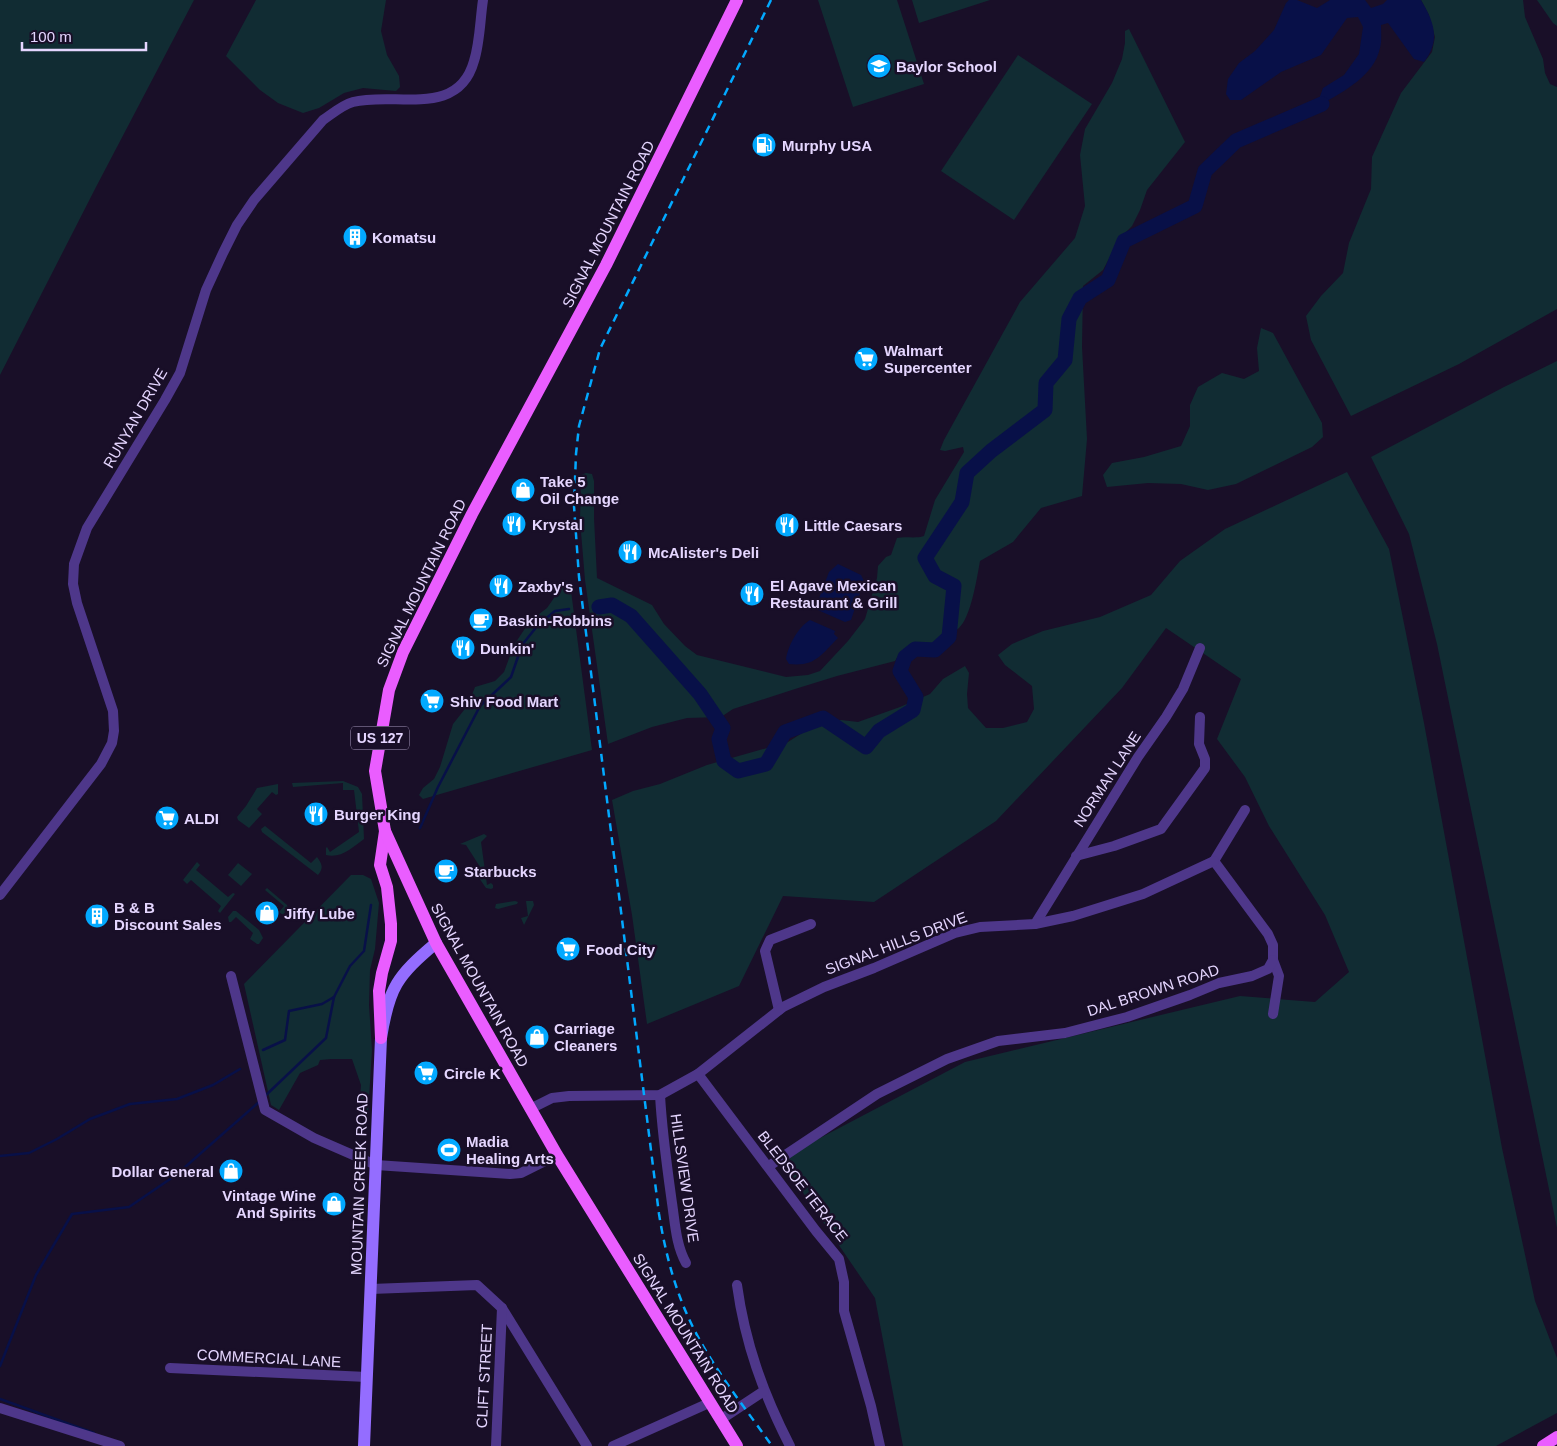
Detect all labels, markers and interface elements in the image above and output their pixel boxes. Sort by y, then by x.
scale bar [22,20,146,52]
text: 100 m [30,28,72,45]
school or university icon: Baylor School [866,53,892,79]
place label: Baylor School [896,58,997,75]
fuel station icon: Murphy USA [751,132,777,158]
place label: Murphy USA [782,137,872,154]
street label: SIGNAL MOUNTAIN ROAD [558,138,658,310]
building icon: Komatsu [342,224,368,250]
place label: Komatsu [372,229,436,246]
place label: Walmart Supercenter [884,342,972,376]
supermarket icon: Walmart Supercenter [853,346,879,372]
street label: RUNYAN DRIVE [100,365,170,471]
place label: Take 5 Oil Change [540,473,619,507]
shop icon: Take 5 Oil Change [510,477,536,503]
street label: SIGNAL MOUNTAIN ROAD [373,496,469,670]
restaurant icon: Krystal [501,511,527,537]
restaurant icon: Little Caesars [774,512,800,538]
place label: Krystal [532,516,583,533]
place label: Little Caesars [804,517,902,534]
restaurant icon: McAlister's Deli [617,539,643,565]
place label: McAlister's Deli [648,544,759,561]
restaurant icon: Zaxby's [488,573,514,599]
place label: El Agave Mexican Restaurant & Grill [770,577,898,611]
place label: Zaxby's [518,578,573,595]
restaurant icon: El Agave Mexican Restaurant & Grill [739,581,765,607]
cafe icon: Baskin-Robbins [468,607,494,633]
place label: Baskin-Robbins [498,612,612,629]
restaurant icon: Dunkin' [450,635,476,661]
place label: Dunkin' [480,640,534,657]
supermarket icon: Shiv Food Mart [419,688,445,714]
place label: Shiv Food Mart [450,693,558,710]
road number: US 127 [351,726,409,750]
street label: NORMAN LANE [1070,728,1144,830]
restaurant icon: Burger King [303,801,329,827]
supermarket icon: ALDI [154,805,180,831]
place label: Burger King [334,806,421,823]
place label: ALDI [184,810,219,827]
cafe icon: Starbucks [433,858,459,884]
place label: Starbucks [464,863,537,880]
place label: B & B Discount Sales [114,899,222,933]
shop icon: Jiffy Lube [254,900,280,926]
street label: SIGNAL MOUNTAIN ROAD [428,900,532,1070]
building icon: B & B Discount Sales [84,903,110,929]
place label: Jiffy Lube [284,905,355,922]
street label: SIGNAL HILLS DRIVE [823,908,969,978]
supermarket icon: Food City [555,936,581,962]
place label: Food City [586,941,656,958]
street label: DAL BROWN ROAD [1085,961,1221,1019]
place label: Carriage Cleaners [554,1020,617,1054]
shop icon: Carriage Cleaners [524,1024,550,1050]
supermarket icon: Circle K [413,1060,439,1086]
place label: Circle K [444,1065,501,1082]
street label: MOUNTAIN CREEK ROAD [347,1092,371,1275]
street label: HILLSVIEW DRIVE [668,1112,702,1244]
street label: BLEDSOE TERACE [755,1127,851,1245]
place label: Madia Healing Arts [466,1133,554,1167]
sports icon: Madia Healing Arts [436,1137,462,1163]
shop icon: Dollar General [218,1158,244,1184]
place label: Dollar General [111,1163,214,1180]
place label: Vintage Wine And Spirits [222,1187,316,1221]
shop icon: Vintage Wine And Spirits [321,1191,347,1217]
street label: SIGNAL MOUNTAIN ROAD [630,1250,742,1416]
street label: CLIFT STREET [473,1323,495,1429]
street label: COMMERCIAL LANE [196,1346,342,1370]

